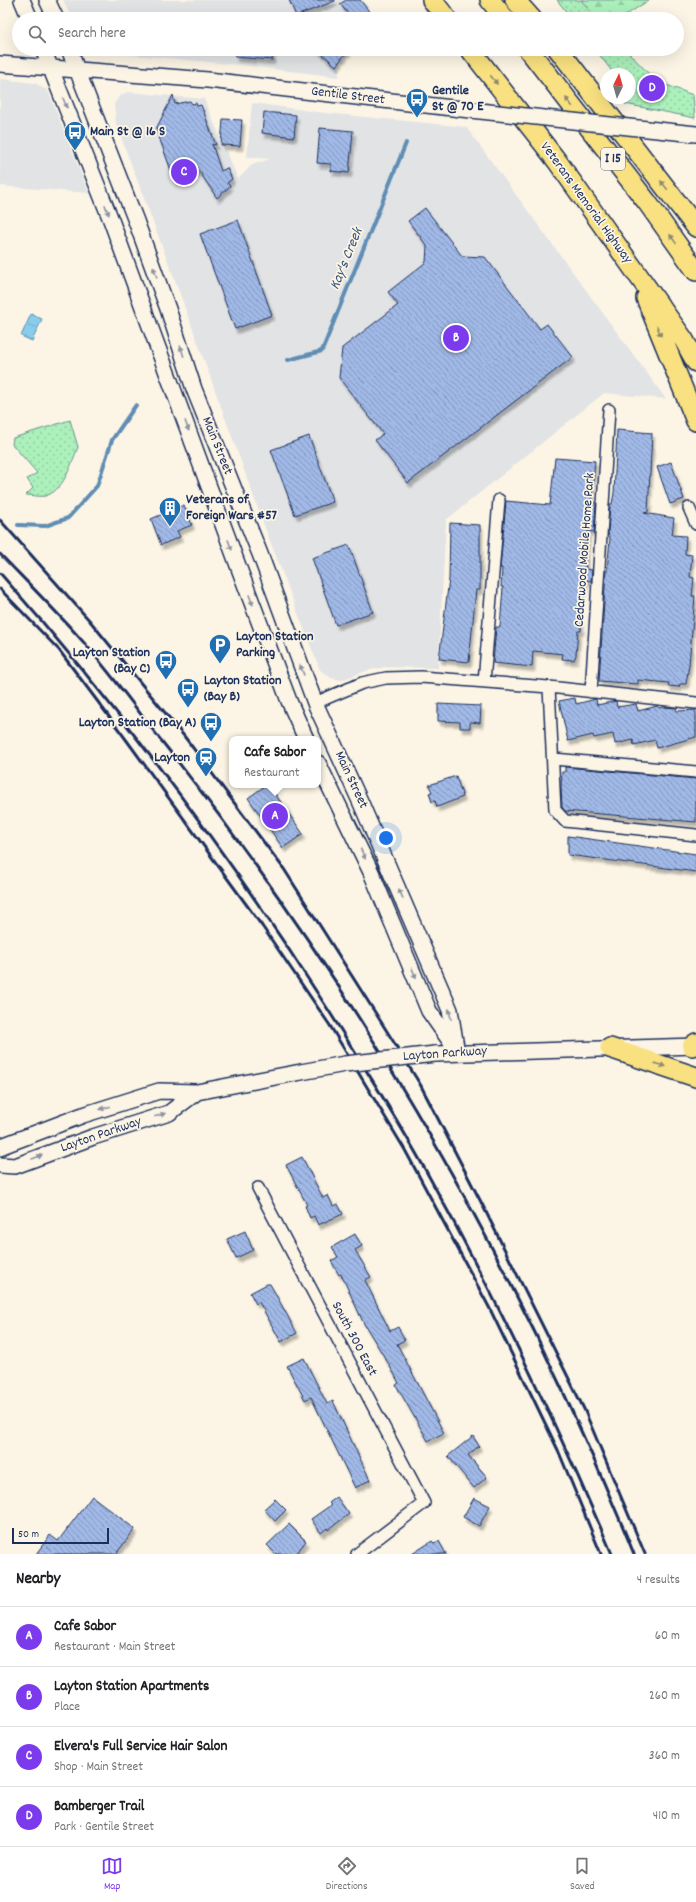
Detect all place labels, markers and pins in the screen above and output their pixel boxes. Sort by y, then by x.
pin: D [639,73,665,103]
place label: Gentile St @ 70 E [432,81,484,117]
bus stop icon: Gentile St @ 70 E [404,86,430,119]
bus stop icon: Main St @ 16 S [62,119,88,152]
place label: Main St @ 16 S [90,122,165,142]
pin: C [171,157,197,187]
pin: B [443,323,469,353]
place label: Veterans of Foreign Wars #57 [186,490,278,526]
building icon: Veterans of Foreign Wars #57 [157,495,183,528]
place label: Layton Station Parking [236,627,314,663]
parking icon: Layton Station Parking [207,632,233,665]
place label: Layton Station (Bay C) [73,643,151,679]
bus stop icon: Layton Station (Bay C) [153,648,179,681]
place label: Layton Station (Bay B) [204,671,282,707]
bus stop icon: Layton Station (Bay B) [175,676,201,709]
bus stop icon: Layton Station (Bay A) [198,710,224,743]
place label: Layton Station (Bay A) [79,713,196,733]
station icon: Layton [193,745,219,778]
place label: Layton [154,748,191,768]
pin: A [262,801,288,831]

